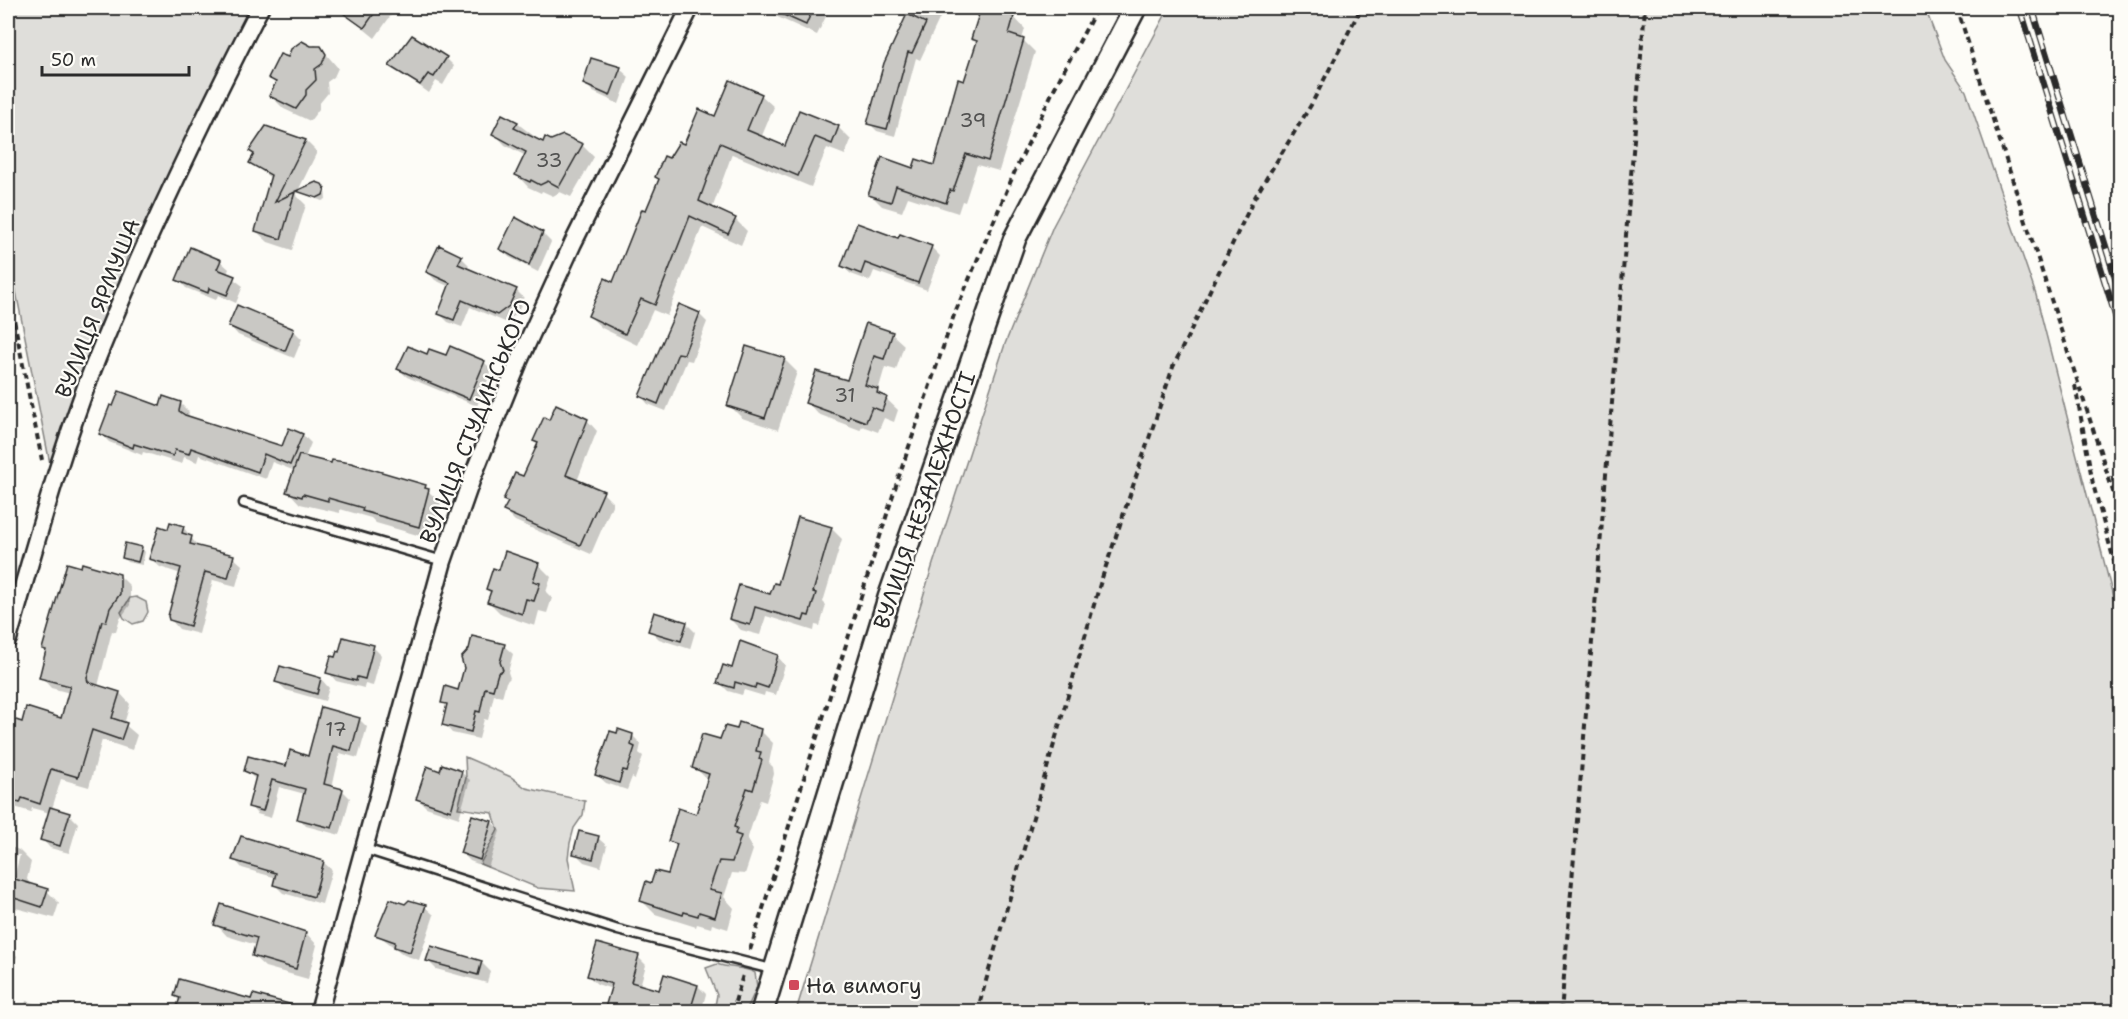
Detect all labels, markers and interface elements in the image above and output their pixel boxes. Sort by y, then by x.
scale bar [42,39,189,77]
text: 50 m [51,48,96,72]
house number: 39 [960,107,986,133]
house number: 33 [536,147,562,173]
street label: ВУЛИЦЯ ЯРМУША [48,214,147,402]
street label: ВУЛИЦЯ СТУДИНСЬКОГО [413,295,538,548]
street label: ВУЛИЦЯ НЕЗАЛЕЖНОСТІ [867,368,982,633]
house number: 31 [834,382,856,408]
house number: 17 [325,716,347,742]
place label: На вимогу [806,971,922,1000]
marker: На вимогу [787,978,801,992]

